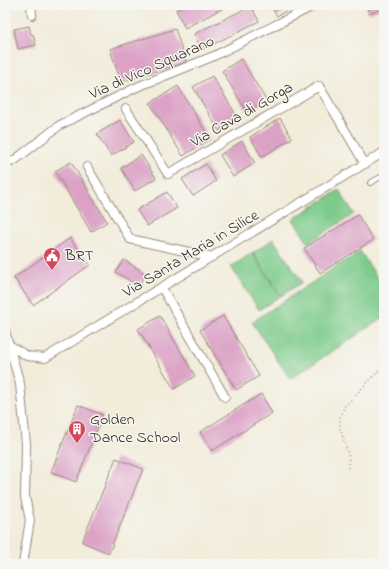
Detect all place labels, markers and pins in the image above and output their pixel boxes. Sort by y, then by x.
place label: BRT [64,244,94,268]
public building icon: BRT [42,246,62,271]
place label: Golden Dance School [89,408,181,450]
building icon: Golden Dance School [67,419,87,444]

